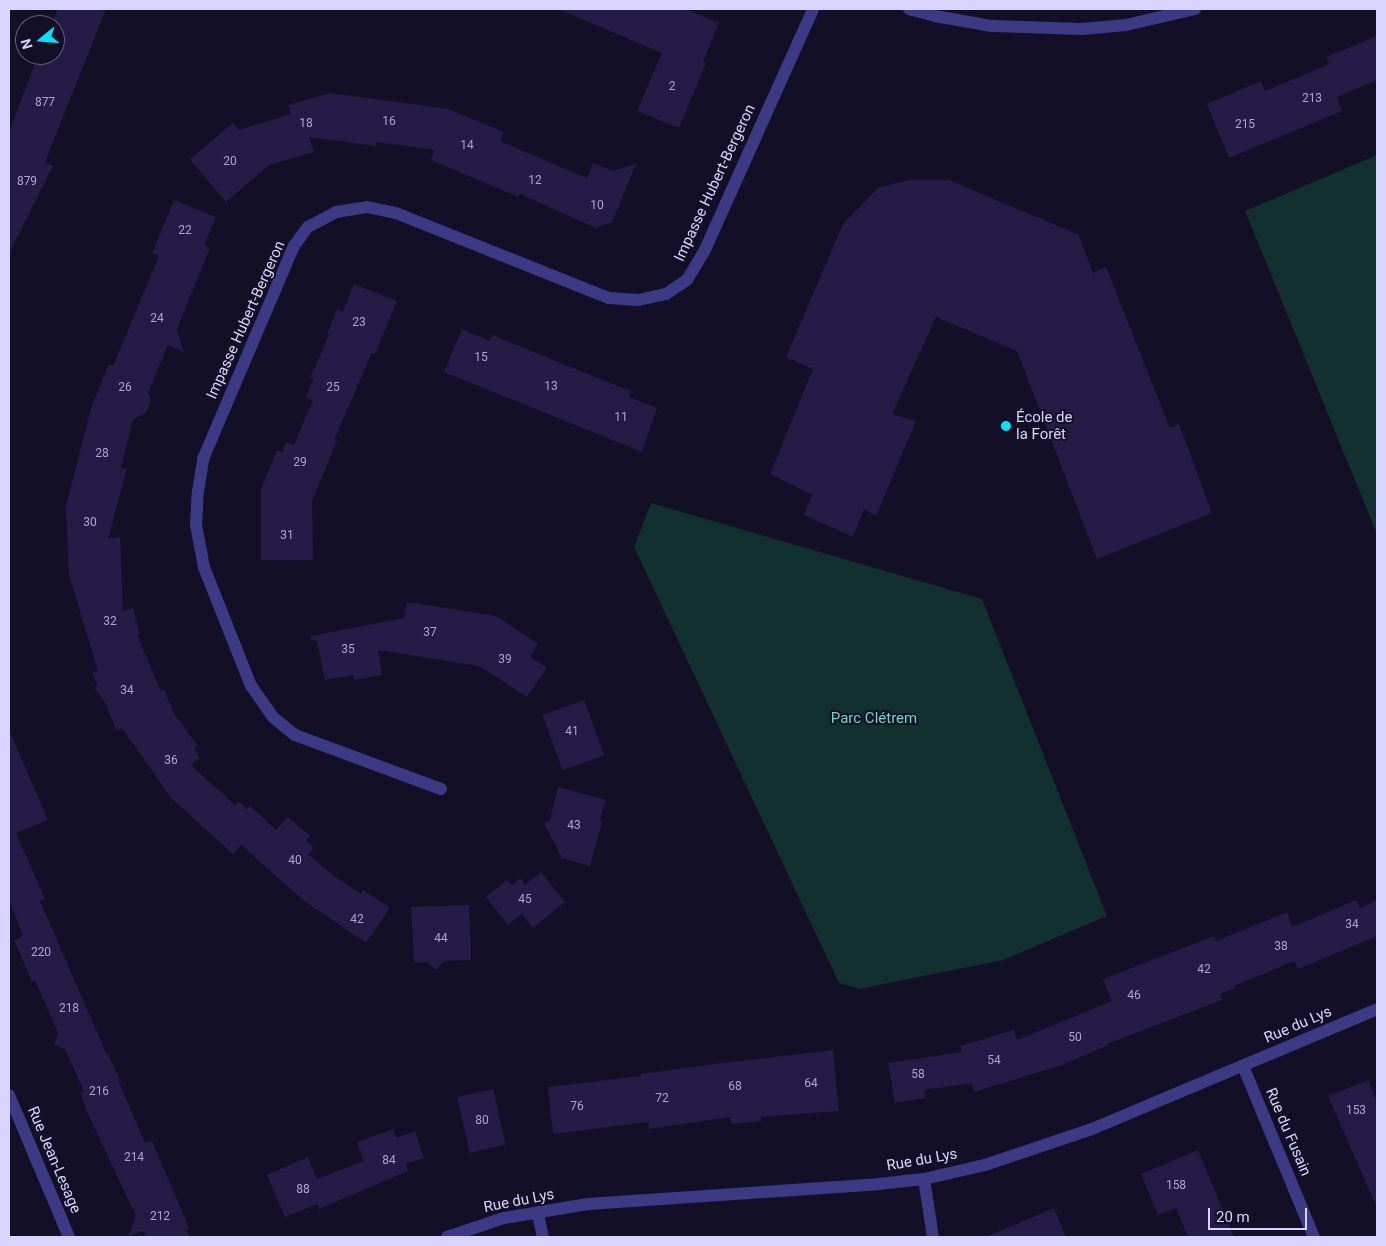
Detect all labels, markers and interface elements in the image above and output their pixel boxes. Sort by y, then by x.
north arrow [15,15,65,65]
text: N [18,37,36,51]
house number: 2 [669,80,675,94]
house number: 213 [1302,92,1322,106]
house number: 877 [35,96,55,110]
street label: Impasse Hubert-Bergeron [671,102,759,264]
house number: 16 [382,115,396,129]
house number: 18 [299,117,313,131]
house number: 215 [1235,118,1255,132]
house number: 14 [460,139,474,153]
house number: 20 [223,155,237,169]
house number: 12 [528,174,542,188]
house number: 879 [17,175,37,189]
house number: 10 [590,199,604,213]
house number: 22 [178,224,192,238]
street label: Impasse Hubert-Bergeron [203,238,289,402]
house number: 24 [150,312,164,326]
house number: 23 [352,316,366,330]
house number: 15 [474,351,488,365]
house number: 13 [544,380,558,394]
house number: 26 [118,381,132,395]
house number: 25 [326,381,340,395]
place label: École de la Forêt [1016,408,1073,443]
house number: 11 [614,411,628,425]
marker: École de la Forêt [1000,420,1012,432]
house number: 28 [95,447,109,461]
house number: 29 [293,456,307,470]
house number: 30 [83,516,97,530]
house number: 31 [280,529,294,543]
house number: 32 [103,615,117,629]
house number: 37 [423,626,437,640]
house number: 35 [341,643,355,657]
house number: 39 [498,653,512,667]
house number: 34 [120,684,134,698]
park label: Parc Clétrem [831,710,917,728]
house number: 41 [565,725,579,739]
house number: 36 [164,754,178,768]
house number: 43 [567,819,581,833]
house number: 40 [288,854,302,868]
house number: 45 [518,893,532,907]
house number: 42 [350,913,364,927]
house number: 34 [1345,918,1359,932]
house number: 44 [434,932,448,946]
house number: 38 [1274,940,1288,954]
house number: 220 [31,946,51,960]
house number: 42 [1197,963,1211,977]
house number: 46 [1127,989,1141,1003]
house number: 218 [59,1002,79,1016]
street label: Rue du Lys [1262,1003,1334,1047]
house number: 50 [1068,1031,1082,1045]
house number: 54 [987,1054,1001,1068]
house number: 58 [911,1068,925,1082]
house number: 64 [804,1077,818,1091]
house number: 68 [728,1080,742,1094]
house number: 216 [89,1085,109,1099]
street label: Rue du Fusain [1261,1085,1315,1179]
house number: 72 [655,1092,669,1106]
house number: 76 [570,1100,584,1114]
street label: Rue Jean-Lesage [23,1104,85,1216]
house number: 153 [1346,1104,1366,1118]
house number: 80 [475,1114,489,1128]
street label: Rue du Lys [885,1145,959,1175]
house number: 214 [124,1151,144,1165]
house number: 84 [382,1154,396,1168]
house number: 158 [1166,1179,1186,1193]
house number: 88 [296,1183,310,1197]
street label: Rue du Lys [482,1185,556,1217]
scale bar [1211,1198,1310,1230]
text: 20 m [1216,1208,1250,1226]
house number: 212 [150,1210,170,1224]

